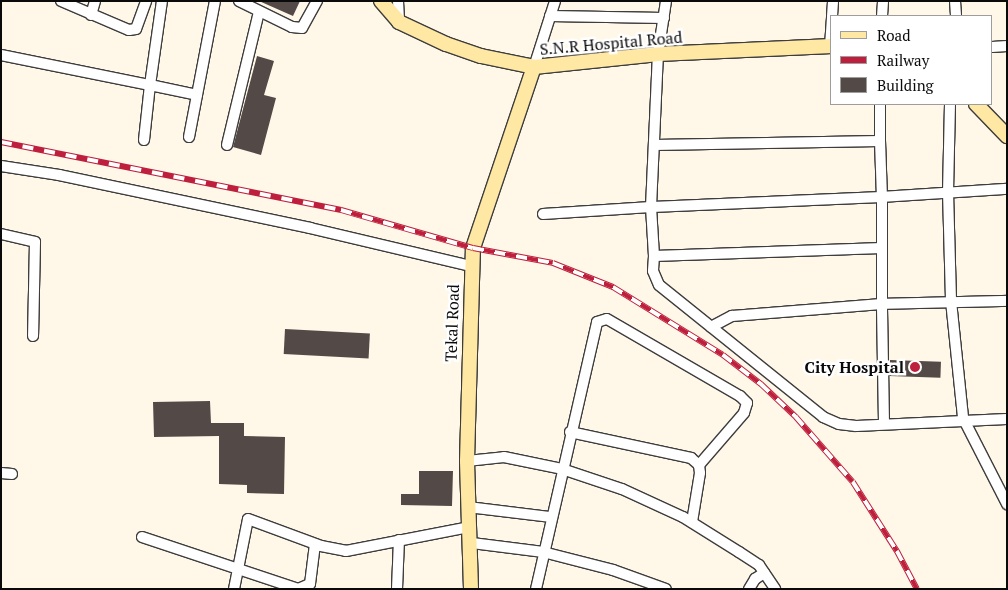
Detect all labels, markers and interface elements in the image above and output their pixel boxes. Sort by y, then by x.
legend [830,15,993,105]
text: Road [877,25,910,45]
street label: S.N.R Hospital Road [539,27,683,59]
text: Railway [877,50,929,70]
text: Building [877,75,934,95]
street label: Tekal Road [441,284,463,362]
place label: City Hospital [804,357,904,377]
marker: City Hospital [908,360,922,374]

